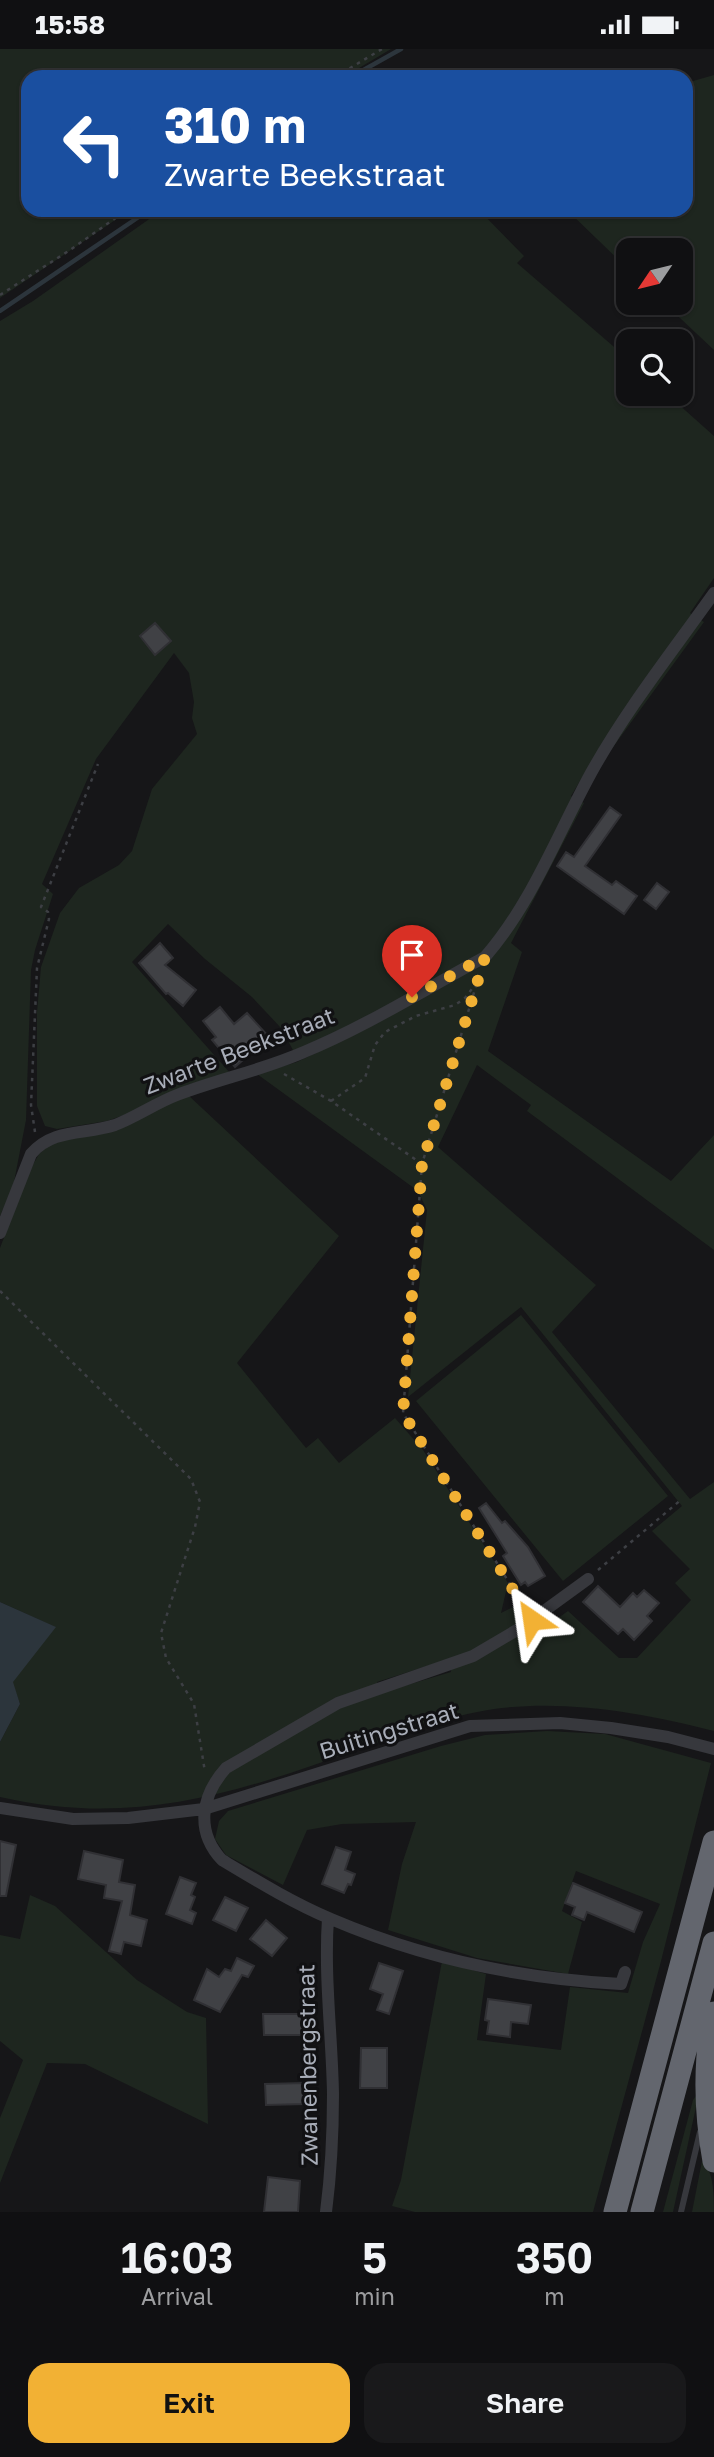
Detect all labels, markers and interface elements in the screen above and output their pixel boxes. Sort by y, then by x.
text: 15:58 [35,9,105,40]
text: 310 m [164,95,306,154]
icon: left [49,98,140,189]
text: Zwarte Beekstraat [164,155,446,193]
north arrow [616,238,693,315]
map controls [616,238,693,406]
button: search [616,329,693,406]
pin [382,925,442,997]
icon: arrive [393,936,431,974]
street label: Zwarte Beekstraat [139,1001,338,1099]
position arrow [495,1583,569,1657]
street label: Buitingstraat [316,1696,462,1765]
street label: Zwanenbergstraat [291,1964,323,2166]
text: 16:03 [121,2232,233,2282]
text: 5 [362,2232,387,2282]
text: 350 [516,2232,593,2282]
text: Arrival [141,2282,213,2310]
text: min [354,2282,395,2310]
text: m [544,2282,565,2310]
button: Exit [28,2363,350,2443]
button: Share [364,2363,686,2443]

